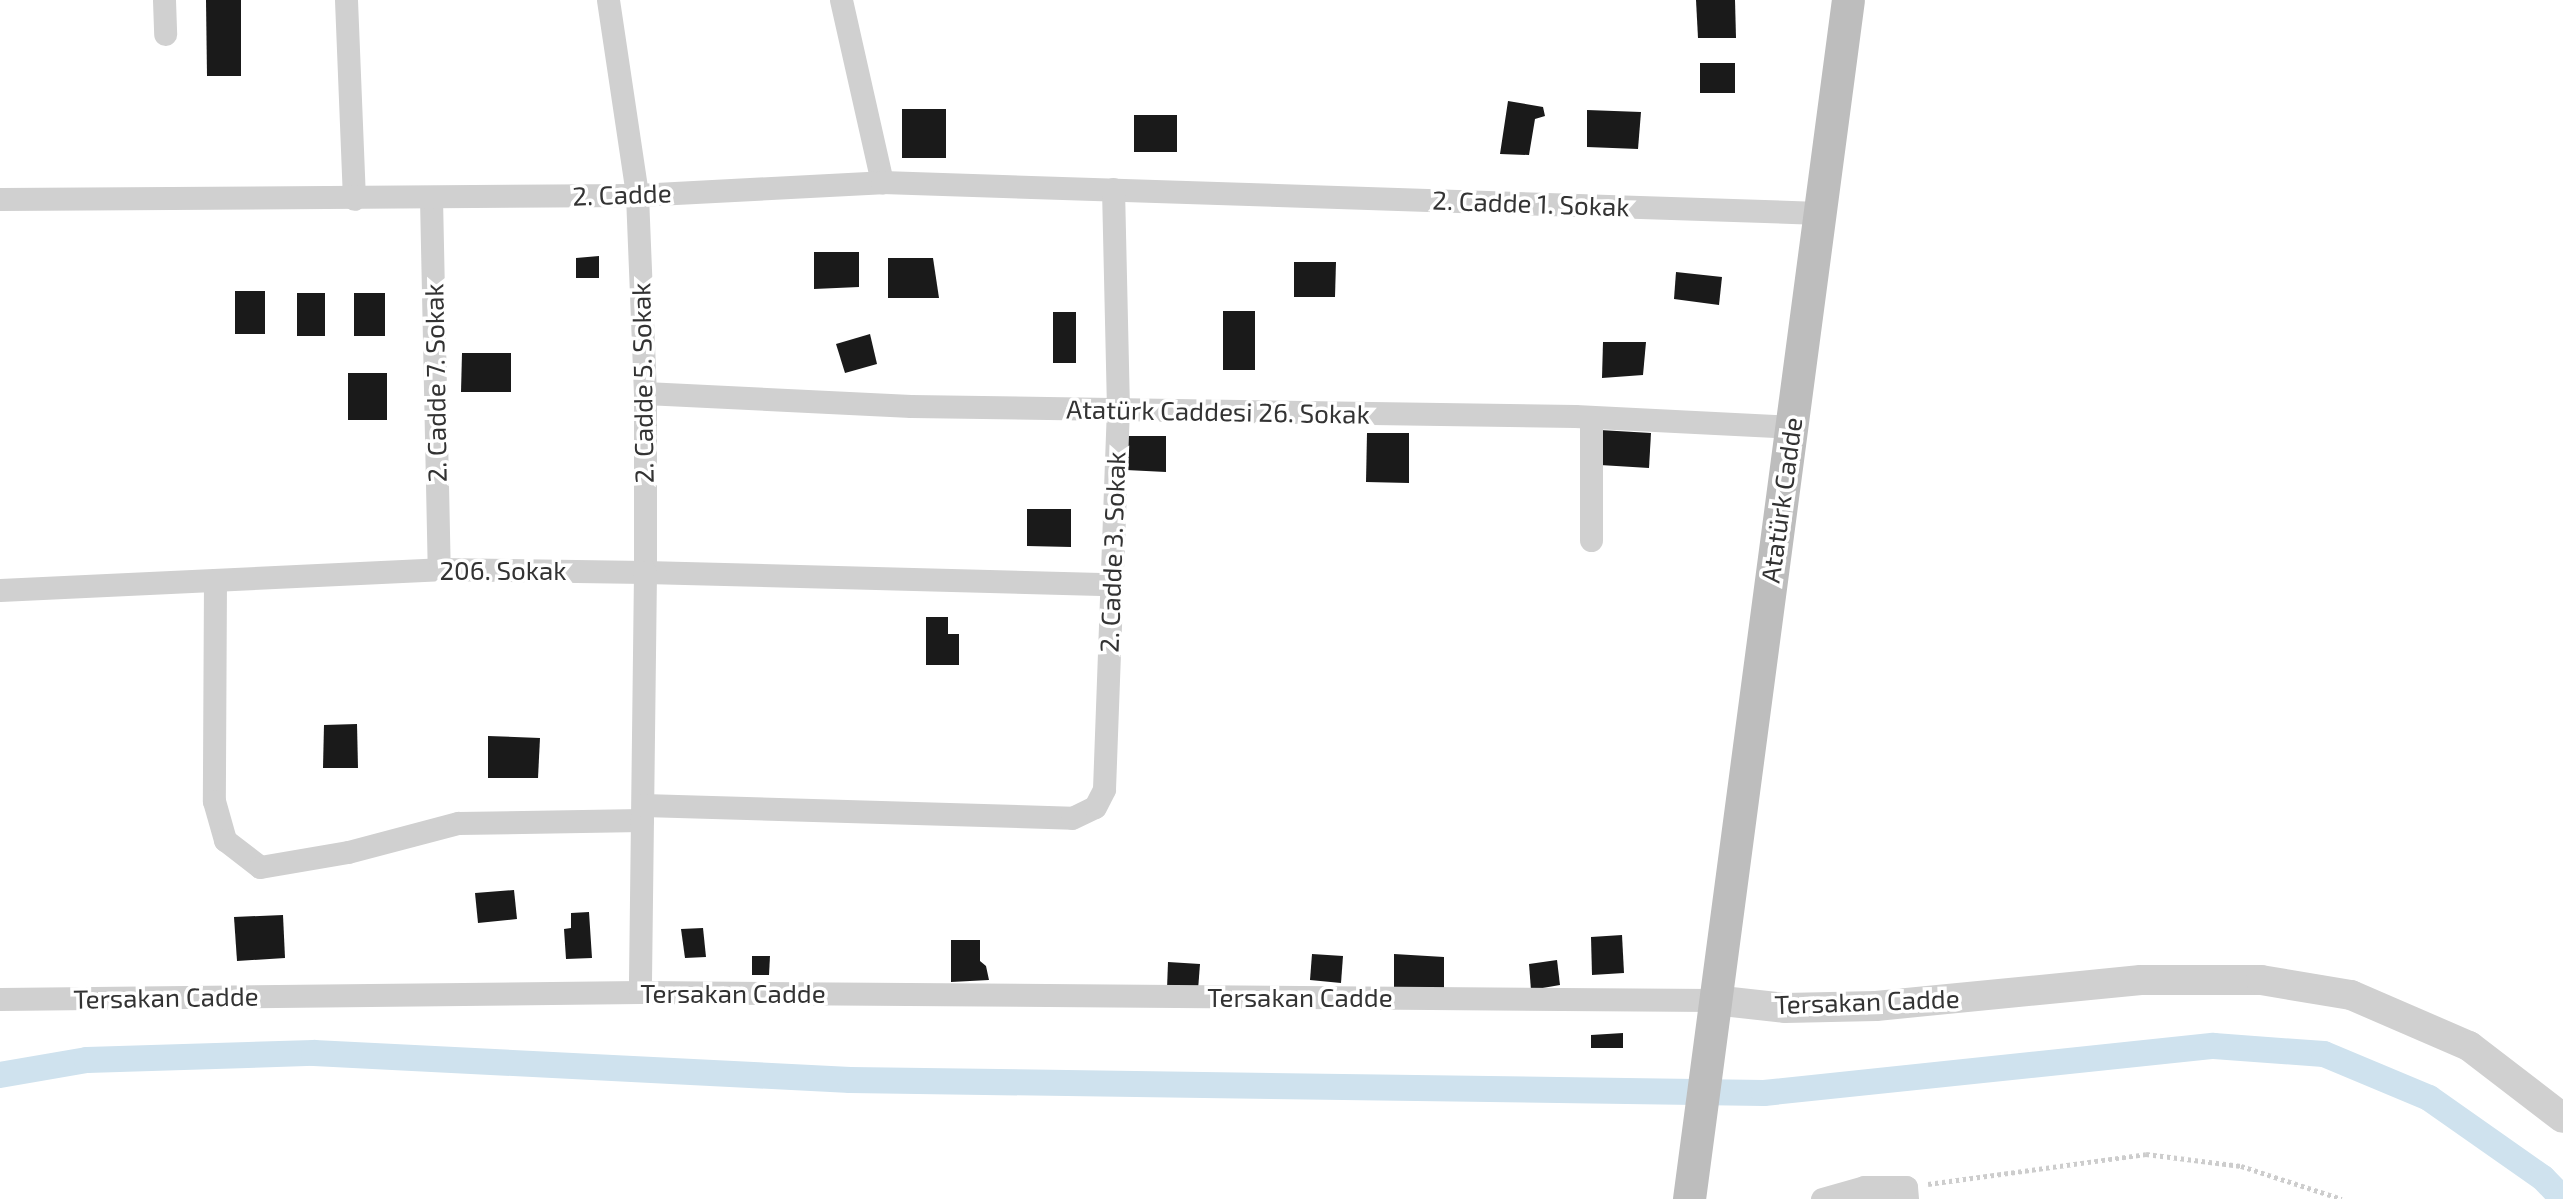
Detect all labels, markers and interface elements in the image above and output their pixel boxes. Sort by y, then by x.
street label: 2. Cadde [572,177,672,211]
street label: 2. Cadde 1. Sokak [1432,184,1630,222]
street label: 2. Cadde 5. Sokak [625,282,659,484]
street label: 2. Cadde 7. Sokak [418,283,452,483]
street label: Atatürk Caddesi 26. Sokak [1066,393,1370,429]
street label: Atatürk Cadde [1754,415,1808,585]
street label: 2. Cadde 3. Sokak [1093,451,1131,653]
street label: 206. Sokak [439,554,567,586]
street label: Tersakan Cadde [640,977,826,1009]
street label: Tersakan Cadde [73,980,259,1014]
street label: Tersakan Cadde [1207,981,1393,1013]
street label: Tersakan Cadde [1774,982,1960,1020]

